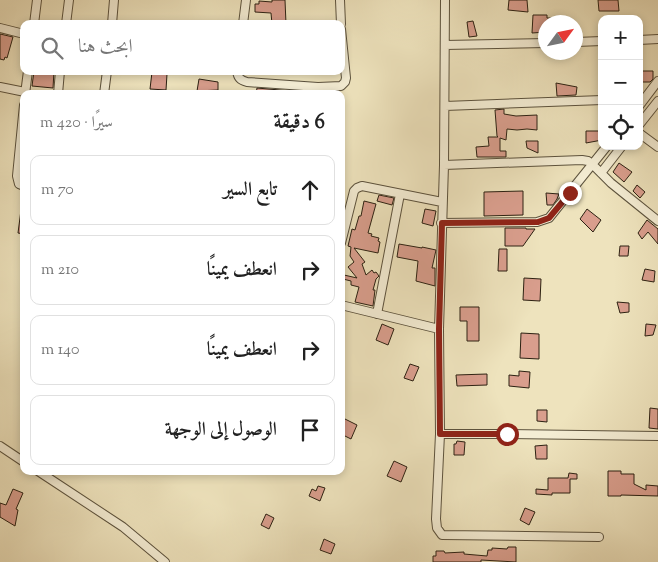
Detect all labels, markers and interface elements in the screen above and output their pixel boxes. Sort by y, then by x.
north arrow [538,15,583,60]
map controls [598,15,643,150]
button: + [598,15,643,60]
search box [20,20,345,75]
icon: search [38,34,66,62]
text: ابحث هنا [78,34,133,61]
button: − [598,60,643,105]
button: locate [598,105,643,150]
text: 6 دقيقة [273,108,325,138]
text: سيرًا · 420 m [40,112,113,135]
icon: ahead [296,176,324,204]
text: تابع السير [223,177,277,204]
text: 70 m [41,179,74,202]
route end [559,182,582,205]
icon: right [296,256,324,284]
text: انعطف يمينًا [207,257,277,284]
text: 210 m [41,259,79,282]
icon: right [296,336,324,364]
text: انعطف يمينًا [207,337,277,364]
text: 140 m [41,339,79,362]
icon: arrive [296,416,324,444]
text: الوصول إلى الوجهة [165,417,277,444]
route start [496,423,519,446]

